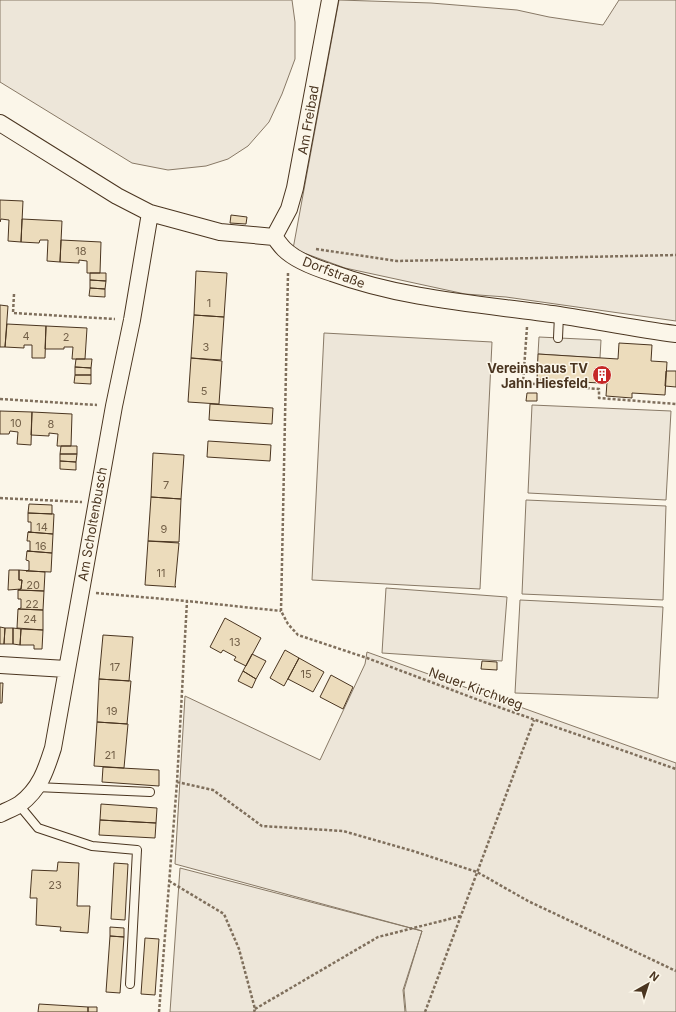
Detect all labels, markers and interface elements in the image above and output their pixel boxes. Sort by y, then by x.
street label: Am Freibad [294,84,322,156]
house number: 18 [75,244,87,258]
street label: Dorfstraße [300,253,368,291]
house number: 1 [207,296,211,310]
house number: 4 [22,329,30,343]
house number: 2 [63,330,69,344]
house number: 3 [203,340,210,354]
place label: Vereinshaus TV Jahn Hiesfeld [487,360,588,391]
building icon: Vereinshaus TV Jahn Hiesfeld [591,364,613,386]
house number: 5 [201,384,208,398]
house number: 10 [10,416,22,430]
house number: 8 [48,417,55,431]
street label: Am Scholtenbusch [74,466,110,582]
house number: 7 [163,478,169,492]
house number: 14 [36,520,48,534]
house number: 9 [161,522,168,536]
house number: 16 [35,539,47,553]
house number: 11 [157,566,165,580]
house number: 20 [26,578,40,592]
house number: 22 [25,597,39,611]
house number: 24 [23,612,37,626]
house number: 13 [229,635,241,649]
house number: 17 [110,660,120,674]
street label: Neuer Kirchweg [427,664,525,712]
house number: 15 [300,667,312,681]
house number: 19 [106,704,118,718]
house number: 21 [104,748,116,762]
house number: 23 [48,878,62,892]
north arrow [628,964,668,1004]
text: N [647,968,662,984]

